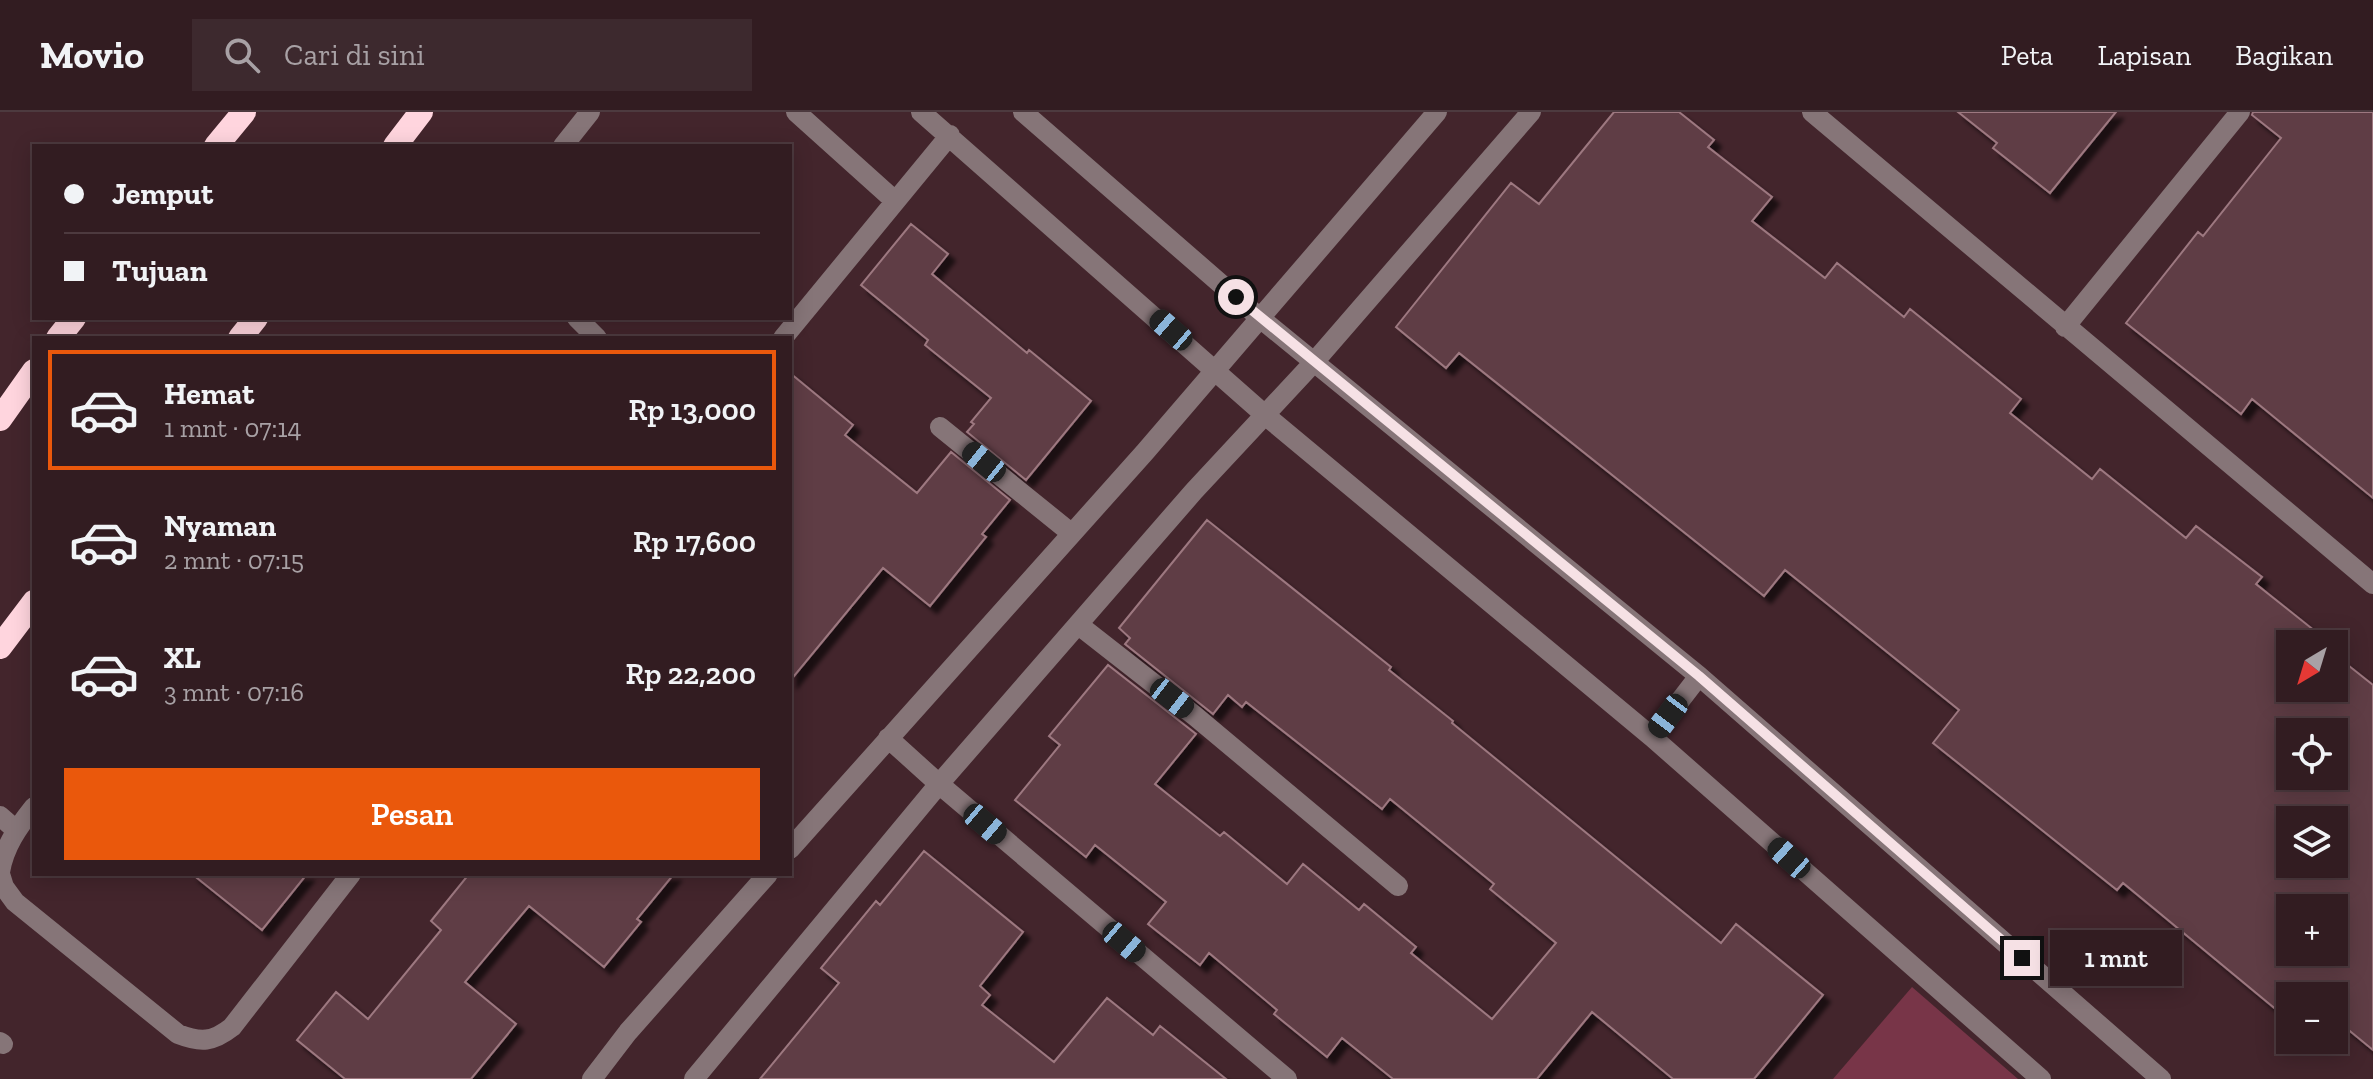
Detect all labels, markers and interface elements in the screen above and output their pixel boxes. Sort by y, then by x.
search box [192,19,752,91]
text: Movio [40,32,144,78]
icon: search [220,33,264,77]
text: Cari di sini [284,37,425,73]
text: Peta [2001,39,2053,72]
text: Lapisan [2097,39,2191,72]
text: Bagikan [2235,39,2333,72]
text: Jemput [112,176,213,212]
text: Tujuan [112,253,208,289]
route start [1218,279,1254,315]
car [1145,305,1197,355]
icon: car [68,374,140,446]
text: Hemat [164,376,254,412]
text: Rp 13,000 [629,392,756,428]
text: 1 mnt · 07:14 [164,412,301,444]
car [958,438,1010,486]
icon: car [68,506,140,578]
text: Nyaman [164,508,276,544]
text: Rp 17,600 [633,524,756,560]
text: 2 mnt · 07:15 [164,544,304,576]
north arrow [2276,630,2348,702]
map controls [2276,630,2348,1054]
icon: car [68,638,140,710]
text: XL [164,640,201,676]
text: Rp 22,200 [626,656,756,692]
car [1146,674,1198,722]
text: 3 mnt · 07:16 [164,676,304,708]
car [1644,690,1692,742]
button: locate [2276,718,2348,790]
button: Pesan [64,768,760,860]
car [959,799,1011,849]
button: layers [2276,806,2348,878]
car [1763,833,1815,883]
button: + [2276,894,2348,966]
car [1098,917,1150,967]
callout: 1 mnt [2050,930,2182,986]
route end [2004,940,2040,976]
text: 1 mnt [2084,942,2148,974]
button: − [2276,982,2348,1054]

